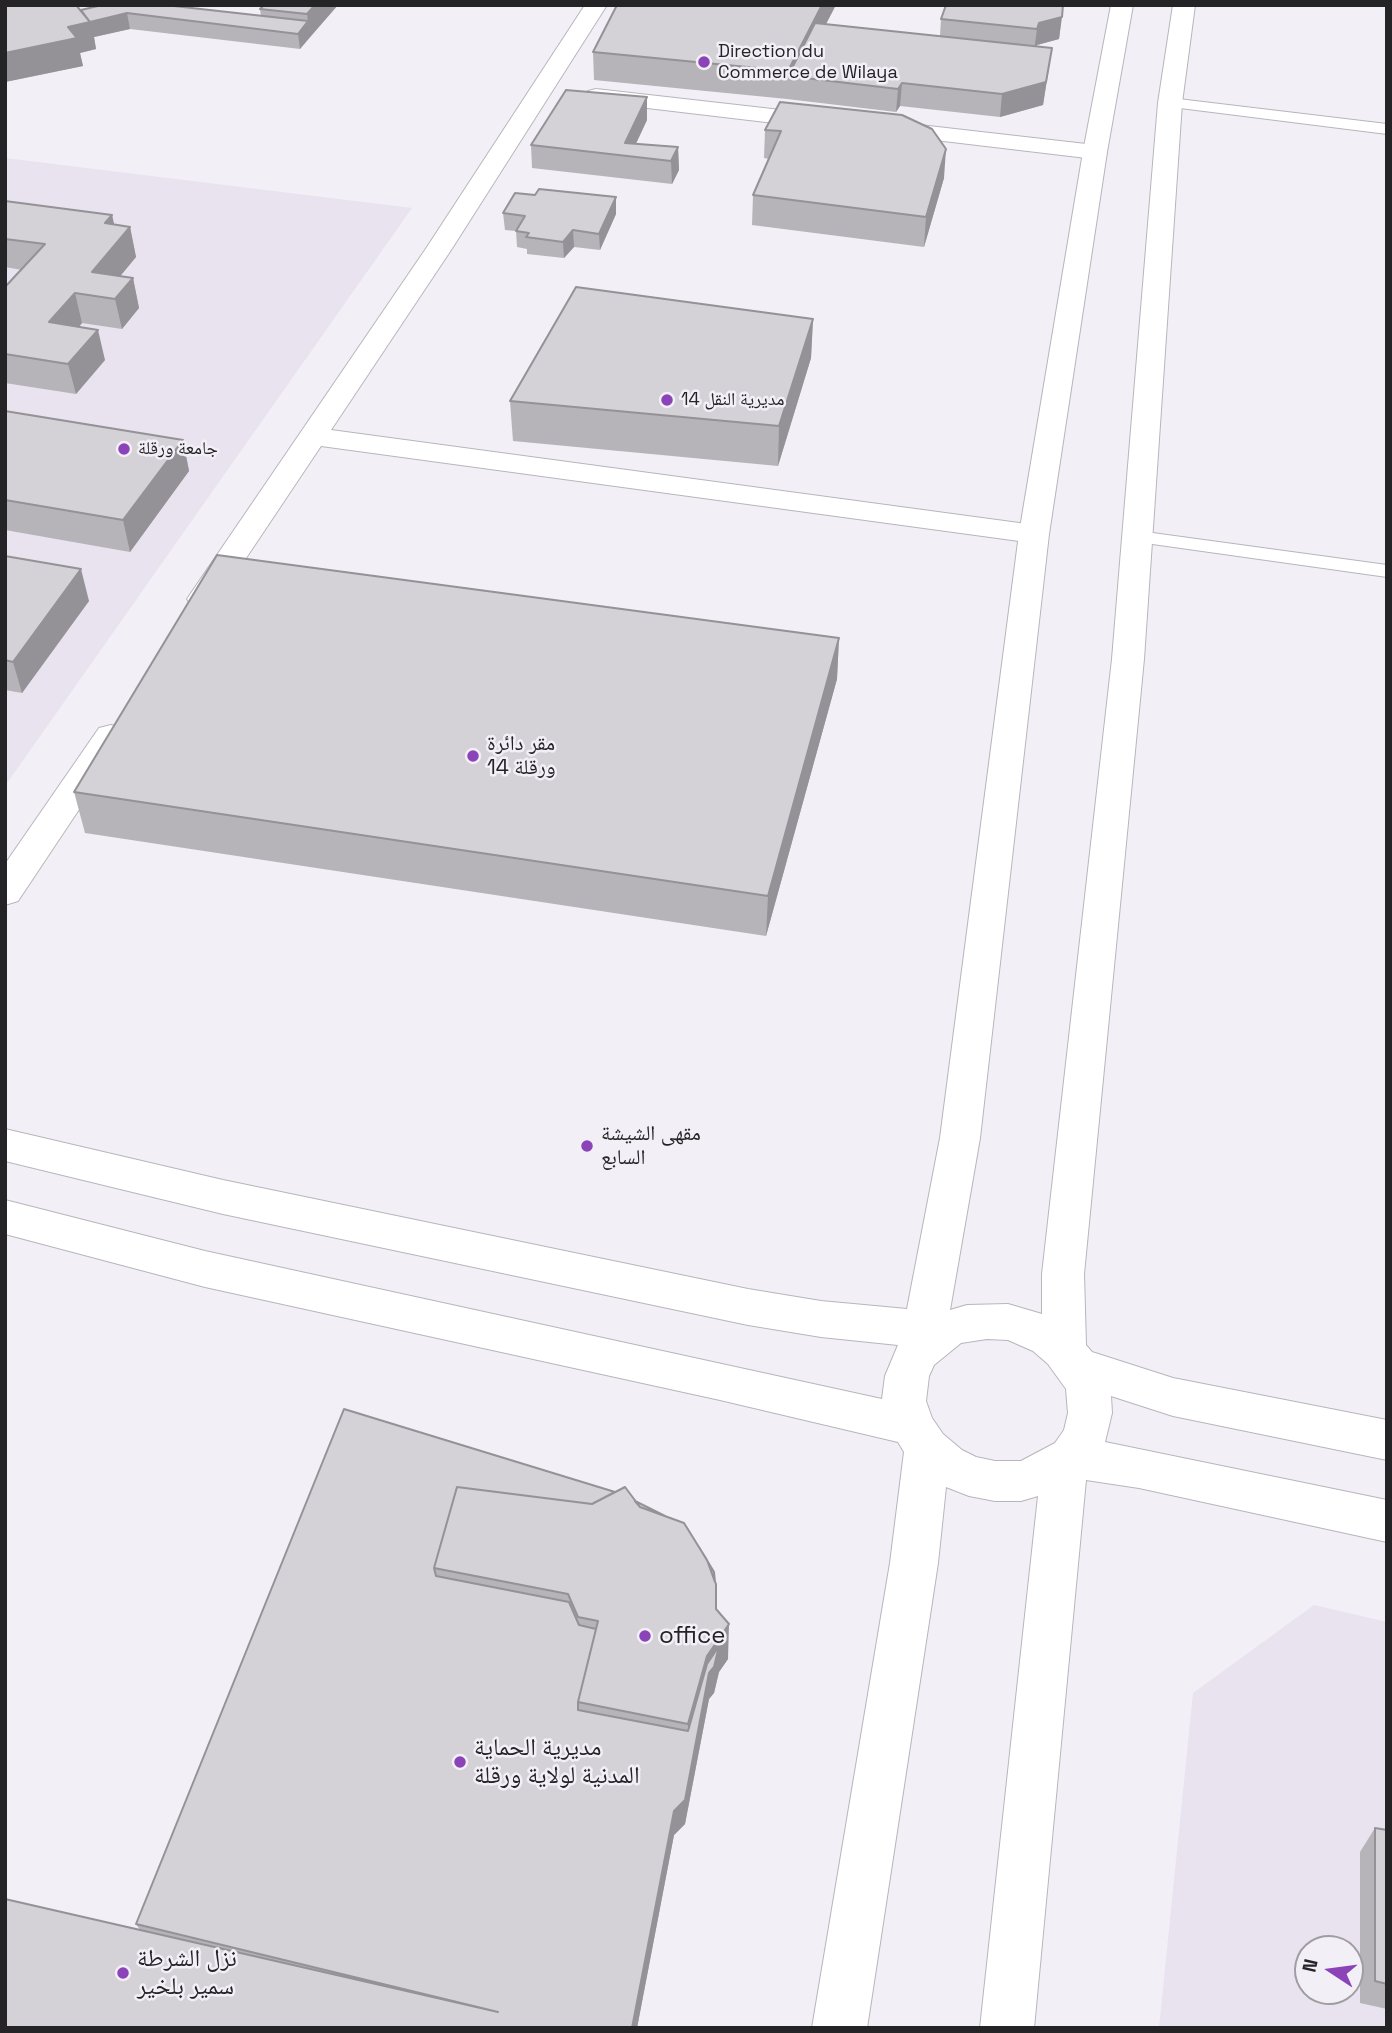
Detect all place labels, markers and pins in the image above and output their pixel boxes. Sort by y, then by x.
place label: Direction du Commerce de Wilaya [718,41,898,84]
marker: Direction du Commerce de Wilaya [696,54,712,70]
place label: مديرية النقل 14 [681,389,784,411]
marker: مديرية النقل 14 [659,392,675,408]
place label: جامعة ورقلة [138,438,218,460]
marker: جامعة ورقلة [116,441,132,457]
place label: مقر دائرة ورقلة 14 [487,731,556,781]
marker: مقر دائرة ورقلة 14 [465,748,481,764]
place label: مقهى الشيشة السابع [601,1121,701,1171]
marker: مقهى الشيشة السابع [579,1138,595,1154]
place label: office [659,1622,726,1650]
marker: office [637,1628,653,1644]
place label: مديرية الحماية المدنية لولاية ورقلة [474,1734,640,1790]
marker: مديرية الحماية المدنية لولاية ورقلة [452,1754,468,1770]
place label: نزل الشرطة سمير بلخير [137,1945,237,2001]
marker: نزل الشرطة سمير بلخير [115,1965,131,1981]

